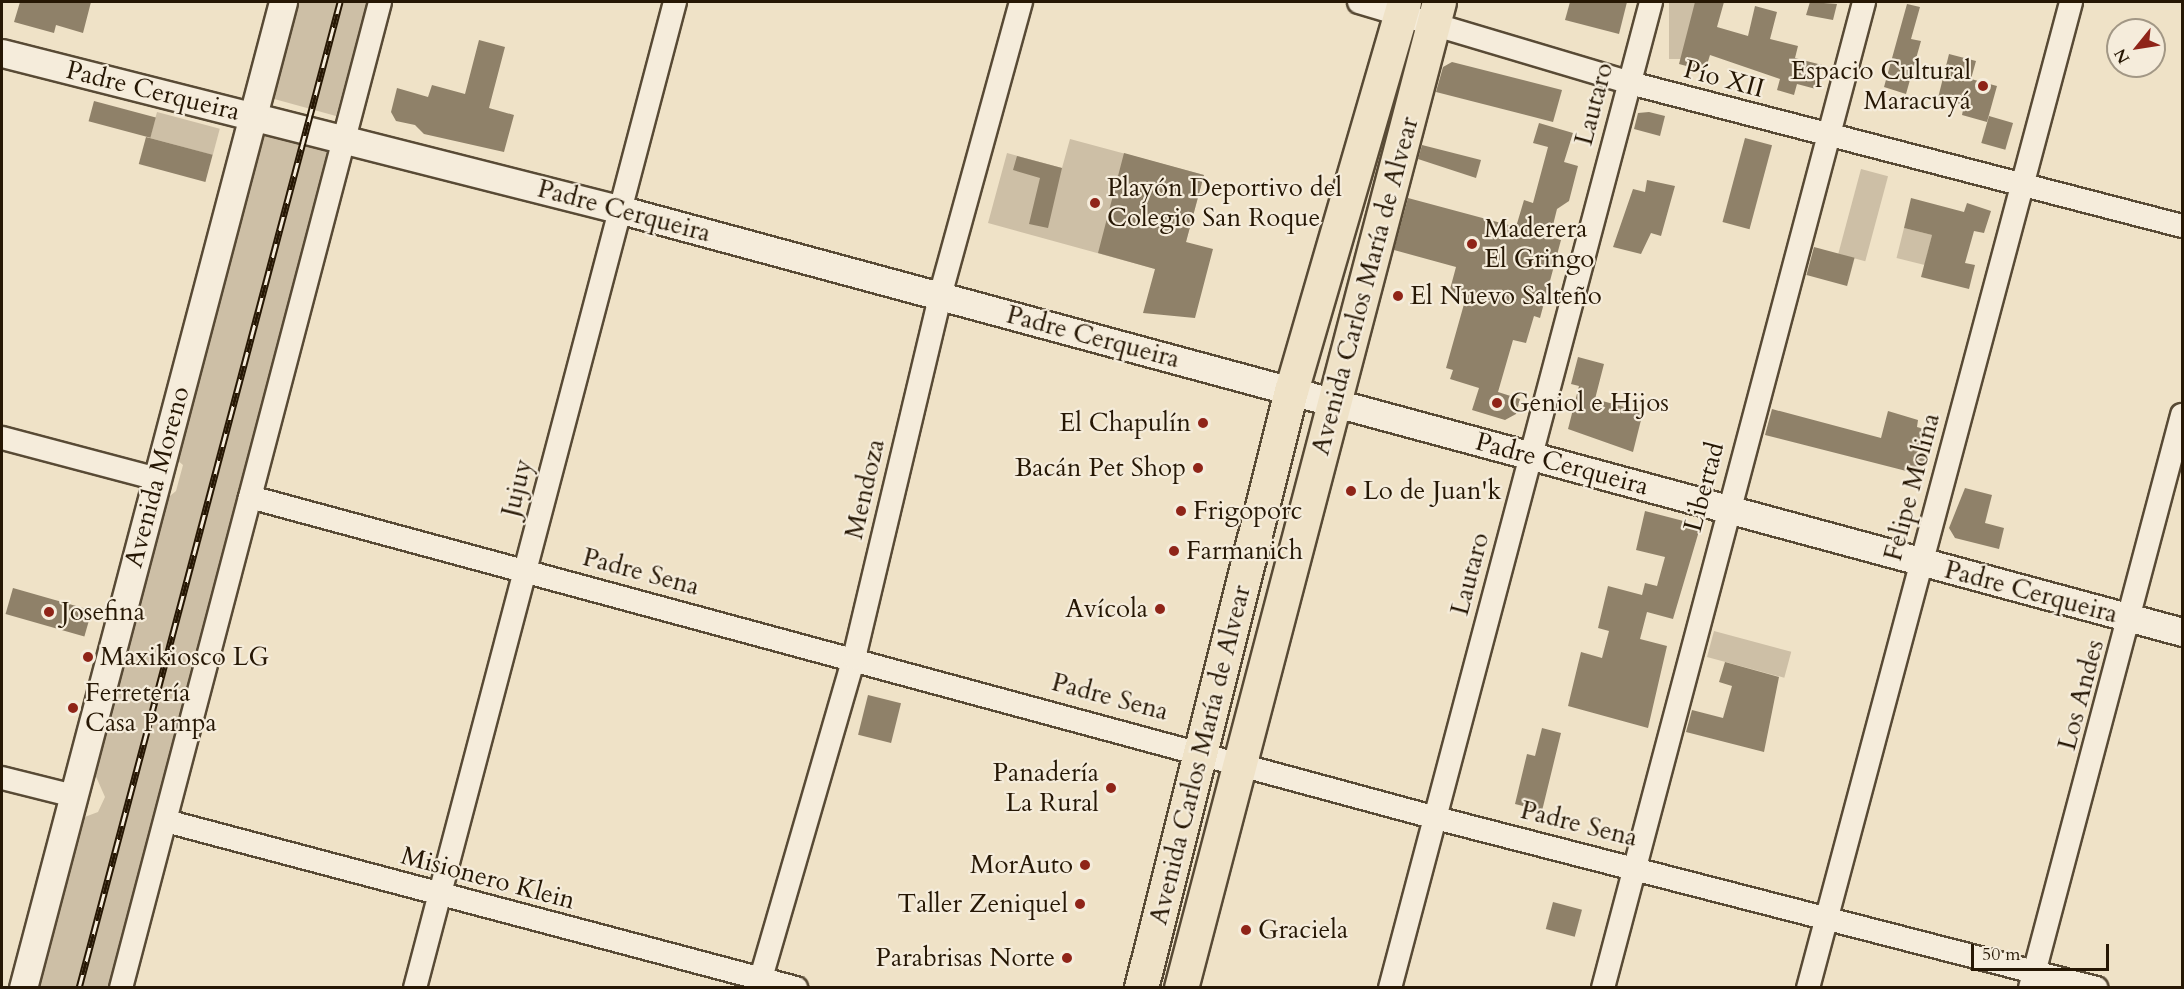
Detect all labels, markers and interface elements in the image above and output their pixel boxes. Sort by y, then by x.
north arrow [2106,18,2166,78]
text: N [2109,44,2135,68]
street label: Pío XII [1680,53,1768,105]
street label: Padre Cerqueira [63,54,243,128]
place label: Espacio Cultural Maracuyá [1790,55,1971,116]
street label: Lautaro [1568,59,1620,149]
marker: Espacio Cultural Maracuyá [1976,79,1990,93]
street label: Avenida Carlos María de Alvear [1305,114,1425,458]
place label: Playón Deportivo del Colegio San Roque [1107,172,1342,234]
street label: Padre Cerqueira [534,173,714,249]
marker: Playón Deportivo del Colegio San Roque [1088,196,1102,210]
place label: Maderera El Gringo [1484,213,1594,274]
marker: Maderera El Gringo [1465,237,1479,251]
place label: El Nuevo Salteño [1410,280,1602,312]
marker: El Nuevo Salteño [1391,289,1405,303]
street label: Padre Cerqueira [1003,299,1183,375]
street label: Avenida Moreno [118,383,196,571]
place label: Geniol e Hijos [1509,387,1669,419]
marker: Geniol e Hijos [1490,396,1504,410]
place label: El Chapulín [1059,407,1191,439]
street label: Felipe Molina [1877,410,1947,564]
marker: El Chapulín [1196,416,1210,430]
street label: Padre Cerqueira [1472,426,1652,502]
street label: Mendoza [838,436,892,542]
street label: Libertad [1677,439,1731,535]
place label: Bacán Pet Shop [1015,452,1186,484]
street label: Jujuy [495,456,539,520]
marker: Bacán Pet Shop [1191,461,1205,475]
place label: Lo de Juan'k [1363,475,1501,507]
marker: Lo de Juan'k [1344,484,1358,498]
place label: Frigoporc [1193,495,1302,527]
marker: Frigoporc [1174,504,1188,518]
street label: Lautaro [1444,529,1496,619]
place label: Farmanich [1186,535,1303,567]
street label: Padre Sena [579,541,703,603]
marker: Farmanich [1167,544,1181,558]
street label: Padre Cerqueira [1941,554,2121,630]
street label: Avenida Carlos María de Alvear [1143,582,1257,928]
place label: Avícola [1065,593,1148,625]
place label: Josefina [61,596,145,628]
marker: Avícola [1153,602,1167,616]
marker: Josefina [42,605,56,619]
street label: Los Andes [2051,636,2111,754]
place label: Maxikiosco LG [100,641,269,673]
marker: Maxikiosco LG [81,650,95,664]
street label: Padre Sena [1048,666,1172,728]
place label: Ferretería Casa Pampa [85,677,217,738]
marker: Ferretería Casa Pampa [66,701,80,715]
place label: Panadería La Rural [993,757,1099,819]
marker: Panadería La Rural [1104,781,1118,795]
street label: Padre Sena [1517,794,1641,854]
street label: Misionero Klein [398,840,578,916]
place label: MorAuto [970,849,1073,881]
marker: MorAuto [1078,858,1092,872]
place label: Taller Zeniquel [897,888,1068,920]
marker: Taller Zeniquel [1073,897,1087,911]
place label: Graciela [1258,914,1348,946]
marker: Graciela [1239,923,1253,937]
scale bar [1974,932,2112,970]
place label: Parabrisas Norte [876,942,1055,974]
text: 50 m [1982,942,2021,967]
marker: Parabrisas Norte [1060,951,1074,965]

